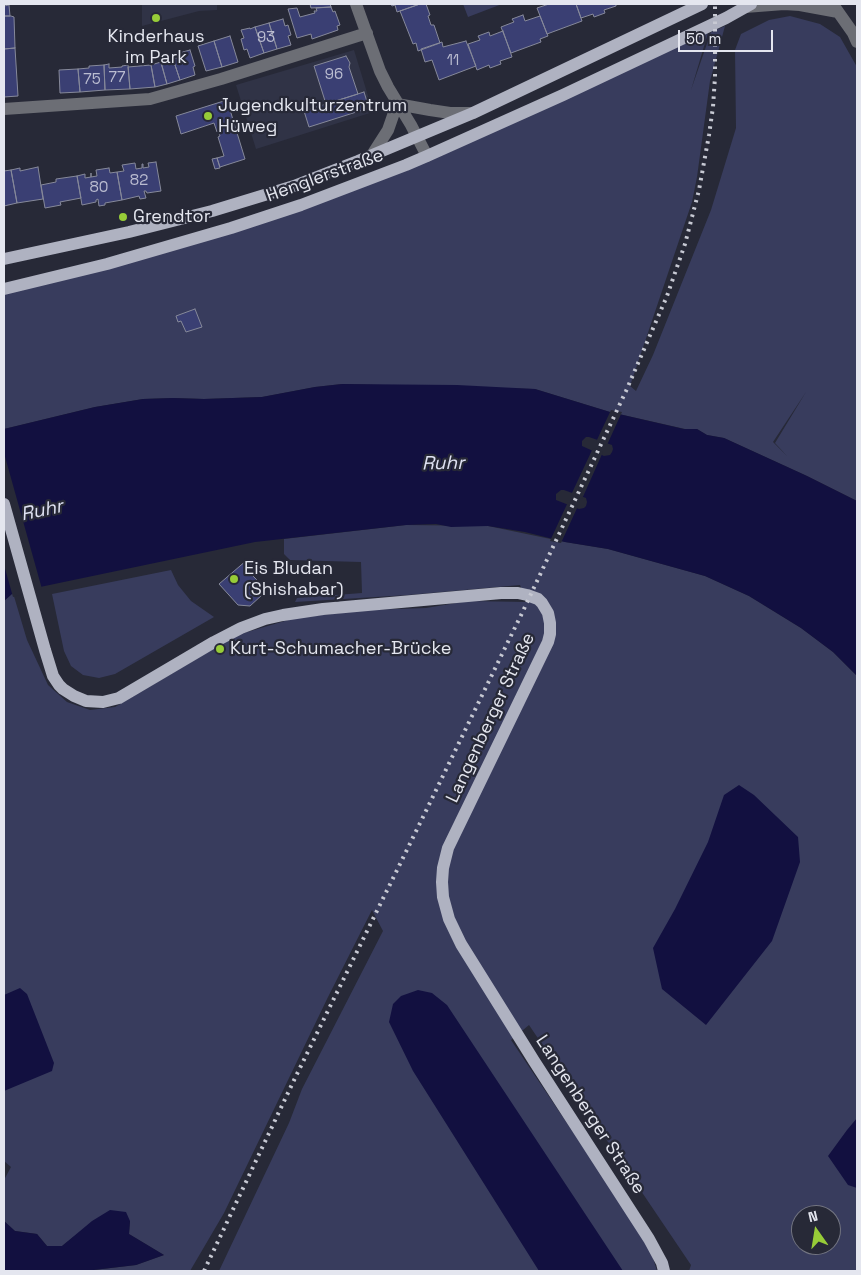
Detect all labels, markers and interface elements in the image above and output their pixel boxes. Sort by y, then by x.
marker: Kinderhaus im Park [150,12,162,24]
scale bar [681,20,776,52]
place label: Kinderhaus im Park [107,26,205,68]
house number: 93 [257,29,275,47]
text: 50 m [686,29,721,48]
house number: 11 [447,52,459,70]
house number: 96 [325,66,343,84]
house number: 77 [109,69,125,87]
house number: 75 [83,71,101,89]
place label: Jugendkulturzentrum Hüweg [218,95,407,138]
marker: Jugendkulturzentrum Hüweg [202,110,214,122]
street label: Henglerstraße [263,145,387,207]
house number: 82 [130,172,148,190]
house number: 80 [90,179,108,197]
place label: Grendtor [133,206,210,228]
marker: Grendtor [117,211,129,223]
water label: Ruhr [422,452,464,476]
water label: Ruhr [19,495,65,527]
place label: Eis Bludan (Shishabar) [244,558,344,600]
marker: Eis Bludan (Shishabar) [228,573,240,585]
street label: Langenberger Straße [442,630,540,806]
place label: Kurt-Schumacher-Brücke [230,638,451,660]
marker: Kurt-Schumacher-Brücke [214,643,226,655]
street label: Langenberger Straße [531,1032,649,1198]
north arrow [791,1205,841,1255]
text: N [806,1207,819,1226]

